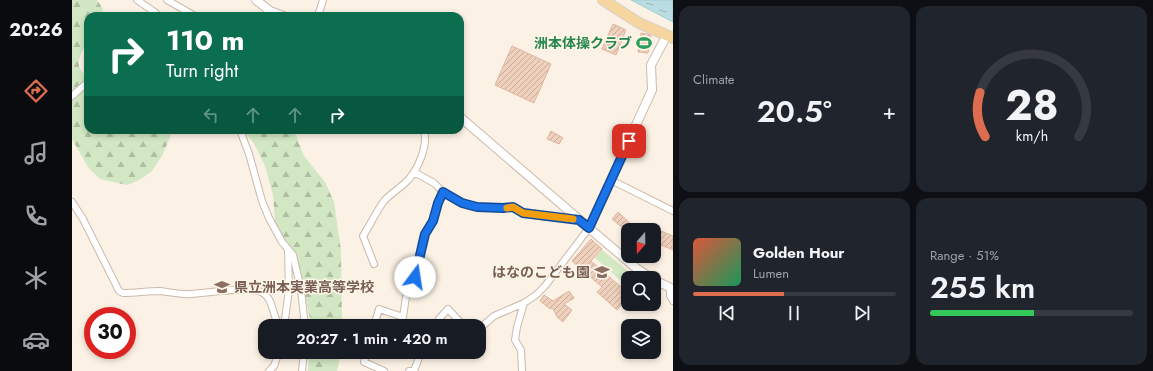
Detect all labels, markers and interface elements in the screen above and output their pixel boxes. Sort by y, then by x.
text: 20:26 [9,17,63,43]
text: 110 m [166,20,244,61]
icon: right [100,28,152,80]
place label: 洲本体操クラブ [534,33,632,53]
sports icon: 洲本体操クラブ [635,34,653,52]
text: Turn right [166,58,238,84]
text: Climate [693,70,734,89]
text: 28 [1005,75,1058,136]
icon: directions [22,77,50,105]
text: 20.5° [757,90,832,133]
text: − [693,95,706,127]
text: + [882,95,896,127]
icon: left [200,104,222,126]
icon: ahead [242,104,264,126]
icon: ahead [284,104,306,126]
icon: right [326,104,348,126]
pin [612,124,646,158]
text: km/h [1015,125,1048,145]
icon: arrive [618,130,640,152]
icon: music [22,139,50,167]
icon: phone [22,202,50,230]
north arrow [621,223,661,263]
map controls [621,223,661,359]
text: Golden Hour [753,242,845,264]
text: Range · 51% [930,246,999,265]
position arrow [394,256,436,298]
place label: はなのこども園 [492,262,590,282]
school or university icon: はなのこども園 [593,263,611,281]
icon: climate [22,264,50,292]
text: Lumen [753,264,789,283]
text: 255 km [930,266,1035,309]
button: search [621,271,661,311]
place label: 県立洲本実業高等学校 [234,277,374,297]
school or university icon: 県立洲本実業高等学校 [213,278,231,296]
icon: previous [716,302,738,324]
icon: pause [783,302,805,324]
icon: next [851,302,873,324]
speed limit sign: 30 [84,307,136,359]
button: layers [621,319,661,359]
icon: car [22,326,50,354]
text: 20:27 · 1 min · 420 m [296,328,448,350]

